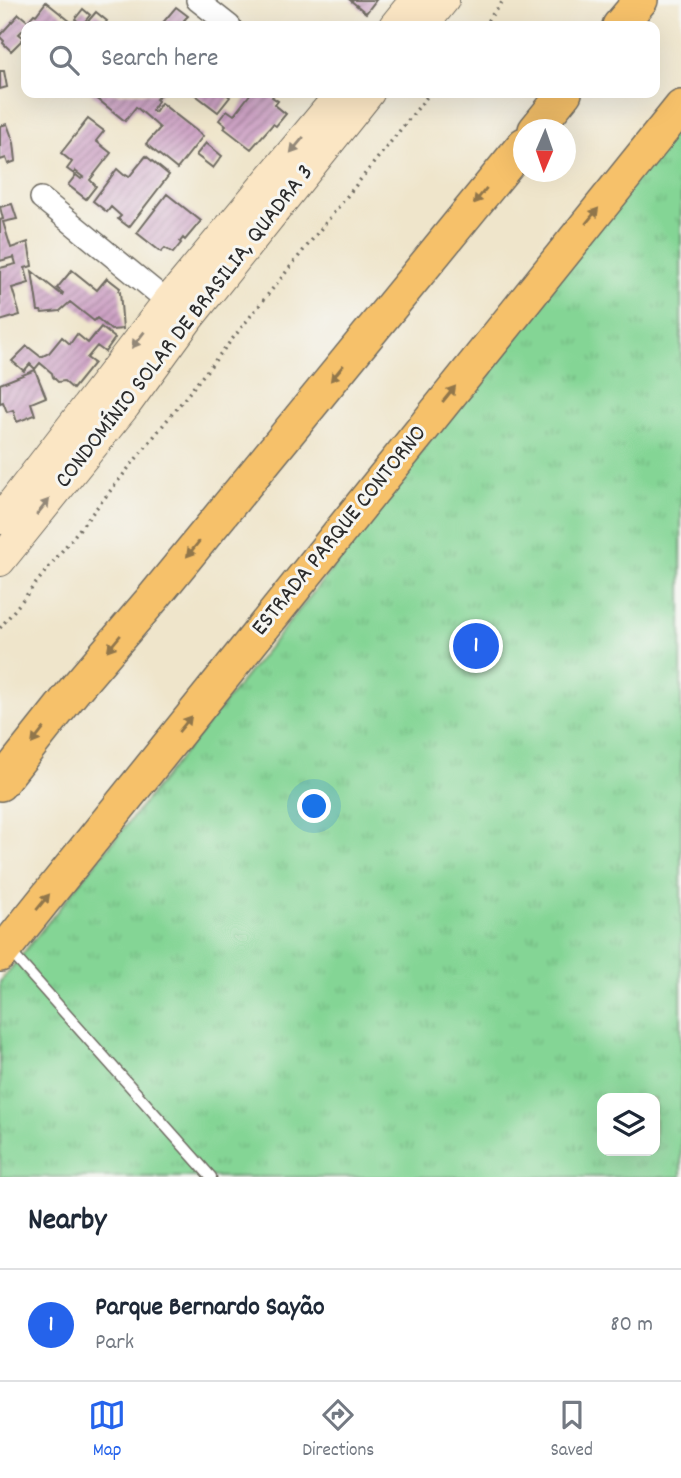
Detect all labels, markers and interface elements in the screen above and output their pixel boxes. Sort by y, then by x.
search box [21,21,660,98]
icon: search [45,41,83,79]
text: Search here [101,41,219,78]
north arrow [513,119,576,182]
one-way arrow [290,136,305,154]
street label: CONDOMÍNIO SOLAR DE BRASILIA, QUADRA 3 [48,158,322,496]
one-way arrow [473,187,488,205]
one-way arrow [584,208,599,225]
one-way arrow [130,331,145,349]
one-way arrow [329,363,344,381]
one-way arrow [442,385,457,403]
street label: ESTRADA PARQUE CONTORNO [244,418,436,644]
one-way arrow [35,499,50,517]
one-way arrow [185,539,200,557]
pin: 1 [453,620,499,672]
one-way arrow [106,634,122,652]
one-way arrow [177,716,192,734]
one-way arrow [30,726,45,744]
your location [297,789,331,823]
one-way arrow [35,893,50,911]
map controls [597,1093,660,1156]
button: layers [597,1093,660,1156]
text: Nearby [28,1201,106,1244]
text: Parque Bernardo Sayão [95,1290,325,1327]
text: 1 [48,1309,54,1342]
text: 80 m [610,1309,653,1342]
text: Park [95,1327,134,1360]
tab: Map [88,1396,126,1465]
tab: Directions [302,1396,374,1465]
tab: Saved [550,1396,593,1465]

